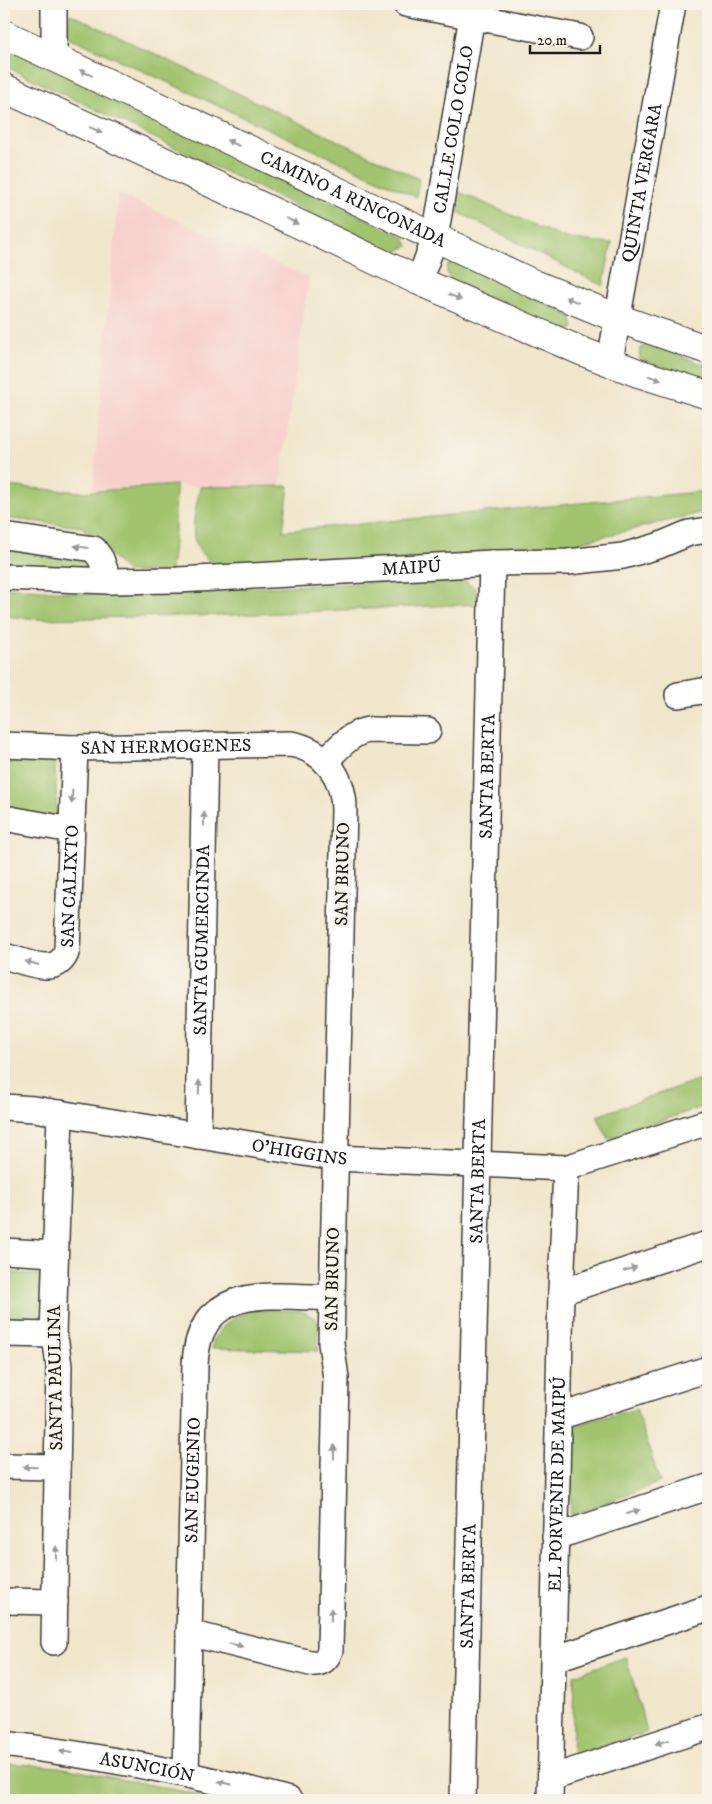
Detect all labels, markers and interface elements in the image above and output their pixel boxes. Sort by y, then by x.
scale bar [530,22,600,54]
text: 20 m [537,31,567,50]
street label: CALLE COLO COLO [429,44,479,215]
one-way arrow [79,69,93,77]
street label: QUINTA VERGARA [618,101,667,264]
one-way arrow [89,126,103,134]
one-way arrow [226,138,240,146]
street label: CAMINO A RINCONADA [256,146,450,253]
one-way arrow [285,217,299,225]
one-way arrow [448,293,462,301]
one-way arrow [565,296,579,304]
one-way arrow [648,375,663,382]
one-way arrow [73,543,89,551]
street label: MAIPÚ [381,555,442,581]
street label: SANTA BERTA [476,713,500,839]
street label: SAN HERMOGENES [80,735,252,760]
one-way arrow [68,789,76,805]
one-way arrow [200,811,208,827]
street label: SAN BRUNO [331,822,355,926]
street label: SAN CALIXTO [57,824,84,948]
street label: SANTA GUMERCINDA [190,844,215,1036]
one-way arrow [24,959,39,967]
one-way arrow [195,1079,203,1095]
street label: SANTA BERTA [466,1118,491,1244]
street label: O'HIGGINS [250,1135,348,1171]
street label: SAN BRUNO [321,1227,345,1331]
one-way arrow [622,1265,637,1273]
street label: SANTA PAULINA [44,1305,68,1451]
street label: EL PORVENIR DE MAIPÚ [545,1376,571,1592]
street label: SAN EUGENIO [181,1417,206,1543]
one-way arrow [331,1444,339,1460]
one-way arrow [22,1462,38,1470]
one-way arrow [626,1507,641,1515]
street label: SANTA BERTA [457,1523,481,1649]
one-way arrow [52,1545,60,1561]
one-way arrow [327,1606,335,1622]
one-way arrow [229,1641,244,1649]
one-way arrow [654,1739,669,1747]
one-way arrow [57,1748,73,1756]
street label: ASUNCIÓN [98,1748,197,1788]
one-way arrow [218,1779,233,1787]

